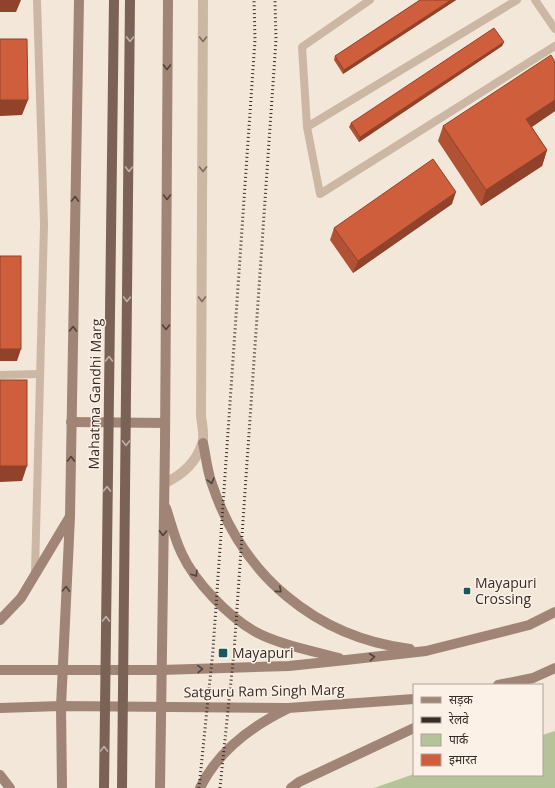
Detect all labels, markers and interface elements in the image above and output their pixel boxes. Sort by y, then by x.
one-way arrow [126,36,134,42]
one-way arrow [199,36,207,42]
one-way arrow [163,64,171,70]
one-way arrow [124,166,133,172]
one-way arrow [199,166,207,172]
one-way arrow [163,194,171,200]
one-way arrow [71,196,79,202]
one-way arrow [123,296,131,302]
one-way arrow [198,296,206,302]
street label: Mahatma Gandhi Marg [84,318,105,469]
one-way arrow [162,324,170,330]
one-way arrow [69,326,77,332]
one-way arrow [105,356,113,362]
one-way arrow [122,440,130,446]
one-way arrow [67,456,75,462]
one-way arrow [206,477,215,484]
one-way arrow [103,486,112,492]
one-way arrow [159,530,167,536]
one-way arrow [190,570,197,577]
place label: Mayapuri Crossing [475,573,537,608]
one-way arrow [274,585,281,592]
one-way arrow [62,586,71,592]
marker: Mayapuri Crossing [462,586,472,596]
one-way arrow [102,616,110,622]
place label: Mayapuri [232,643,294,662]
marker: Mayapuri [217,647,229,659]
one-way arrow [369,653,375,662]
one-way arrow [197,665,203,673]
street label: Satguru Ram Singh Marg [183,680,345,701]
legend [413,684,543,776]
text: सड़क [449,691,474,708]
text: रेलवे [449,711,469,728]
text: पार्क [449,731,469,748]
one-way arrow [100,746,108,752]
text: इमारत [449,751,478,768]

